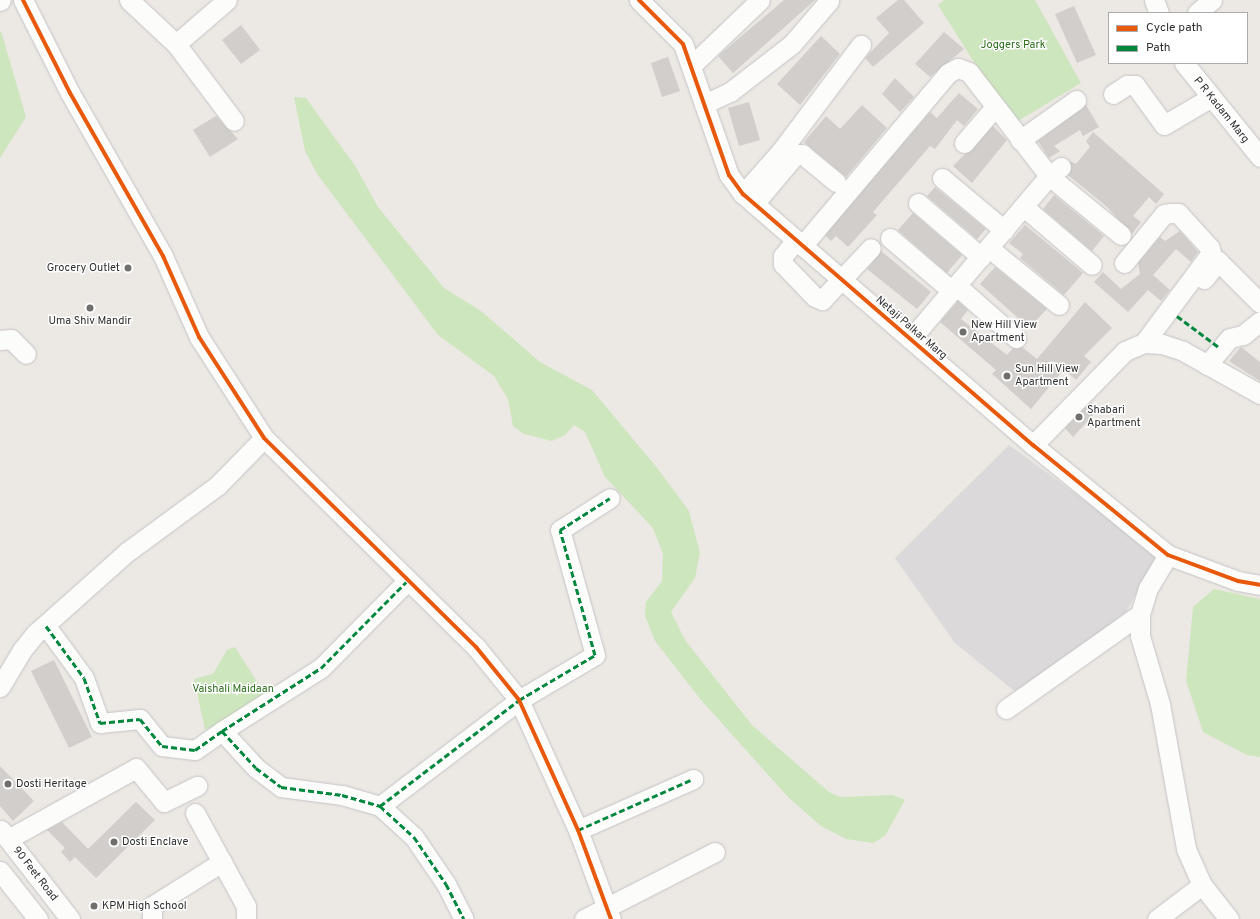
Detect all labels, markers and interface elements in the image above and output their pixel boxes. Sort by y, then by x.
legend [1108,12,1248,64]
text: Cycle path [1146,20,1203,36]
park label: Joggers Park [980,38,1046,52]
text: Path [1146,40,1171,56]
street label: P R Kadam Marg [1190,74,1252,146]
place label: Grocery Outlet [47,261,120,275]
marker: Grocery Outlet [123,263,133,273]
street label: Netaji Palkar Marg [873,293,949,363]
marker: Uma Shiv Mandir [85,303,95,313]
place label: Uma Shiv Mandir [48,314,132,328]
place label: New Hill View Apartment [971,319,1038,345]
marker: New Hill View Apartment [958,327,968,337]
place label: Sun Hill View Apartment [1015,363,1079,389]
marker: Sun Hill View Apartment [1002,371,1012,381]
place label: Shabari Apartment [1087,404,1141,430]
marker: Shabari Apartment [1074,412,1084,422]
park label: Vaishali Maidaan [192,682,274,696]
place label: Dosti Heritage [16,777,87,791]
marker: Dosti Heritage [3,779,13,789]
place label: Dosti Enclave [122,835,188,849]
marker: Dosti Enclave [109,837,119,847]
street label: 90 Feet Road [10,844,60,904]
place label: KPM High School [102,899,187,913]
marker: KPM High School [89,901,99,911]

